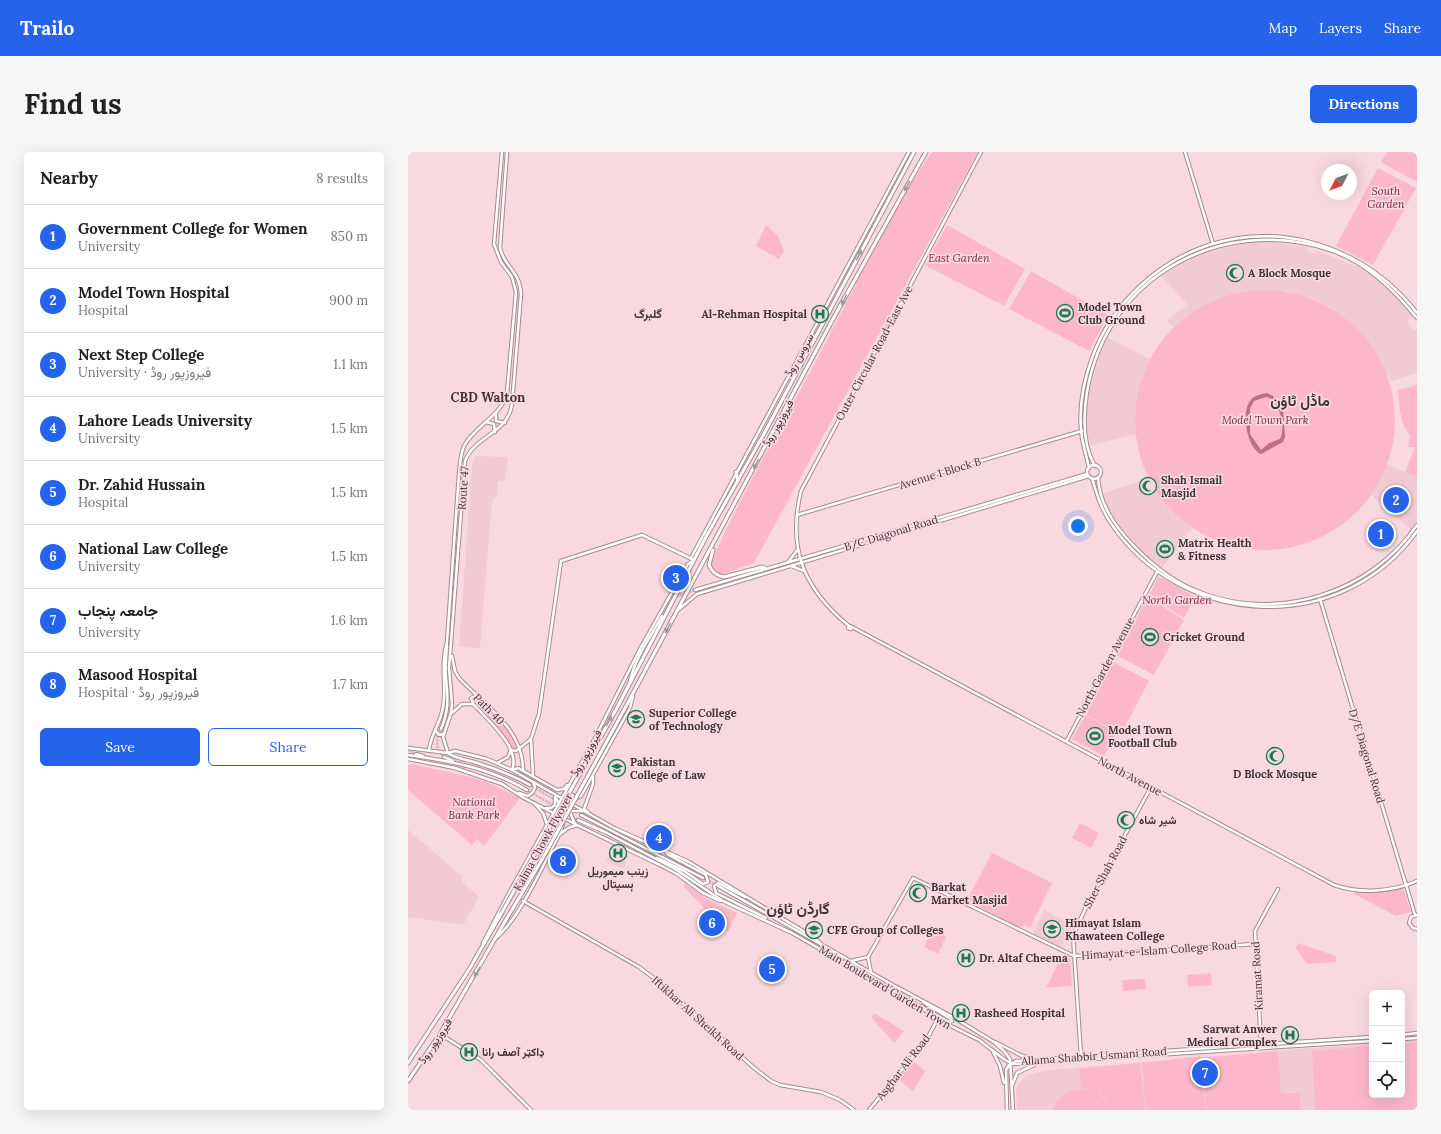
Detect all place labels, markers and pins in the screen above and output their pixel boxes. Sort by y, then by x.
mosque icon: A Block Mosque [1225,263,1245,283]
place label: A Block Mosque [1248,266,1331,280]
place label: Model Town Club Ground [1078,300,1145,327]
sports icon: Model Town Club Ground [1055,303,1075,323]
hospital icon: Al-Rehman Hospital [810,304,830,324]
place label: Al-Rehman Hospital [701,307,808,321]
place label: Shah Ismail Masjid [1161,473,1223,500]
mosque icon: Shah Ismail Masjid [1138,476,1158,496]
pin: 2 [1383,485,1409,515]
pin: 1 [1368,519,1394,549]
place label: Matrix Health & Fitness [1178,536,1252,563]
sports icon: Matrix Health & Fitness [1155,539,1175,559]
pin: 3 [663,563,689,593]
sports icon: Cricket Ground [1140,627,1160,647]
place label: Cricket Ground [1163,630,1245,644]
place label: Superior College of Technology [649,706,737,733]
school or university icon: Superior College of Technology [626,709,646,729]
place label: Model Town Football Club [1108,723,1177,750]
sports icon: Model Town Football Club [1085,726,1105,746]
mosque icon: D Block Mosque [1265,746,1285,766]
place label: Pakistan College of Law [630,755,706,782]
school or university icon: Pakistan College of Law [607,758,627,778]
place label: D Block Mosque [1233,767,1317,781]
mosque icon: شیر شاہ [1116,810,1136,830]
place label: شیر شاہ [1139,813,1177,827]
pin: 4 [646,823,672,853]
hospital icon: زینب میموریل ہسپتال [608,843,628,863]
pin: 8 [550,846,576,876]
place label: زینب میموریل ہسپتال [587,864,649,892]
place label: Barkat Market Masjid [931,880,1008,907]
mosque icon: Barkat Market Masjid [908,883,928,903]
pin: 6 [699,908,725,938]
place label: Himayat Islam Khawateen College [1065,916,1165,943]
school or university icon: Himayat Islam Khawateen College [1042,919,1062,939]
school or university icon: CFE Group of Colleges [804,920,824,940]
place label: CFE Group of Colleges [827,923,944,937]
hospital icon: Dr. Altaf Cheema [956,948,976,968]
place label: Dr. Altaf Cheema [979,951,1068,965]
pin: 5 [759,954,785,984]
hospital icon: Rasheed Hospital [951,1003,971,1023]
place label: Rasheed Hospital [974,1006,1065,1020]
place label: Sarwat Anwer Medical Complex [1187,1022,1278,1049]
hospital icon: Sarwat Anwer Medical Complex [1280,1025,1300,1045]
hospital icon: ډاکټر آصف رانا [459,1042,479,1062]
place label: ډاکټر آصف رانا [482,1045,545,1059]
pin: 7 [1192,1058,1218,1088]

